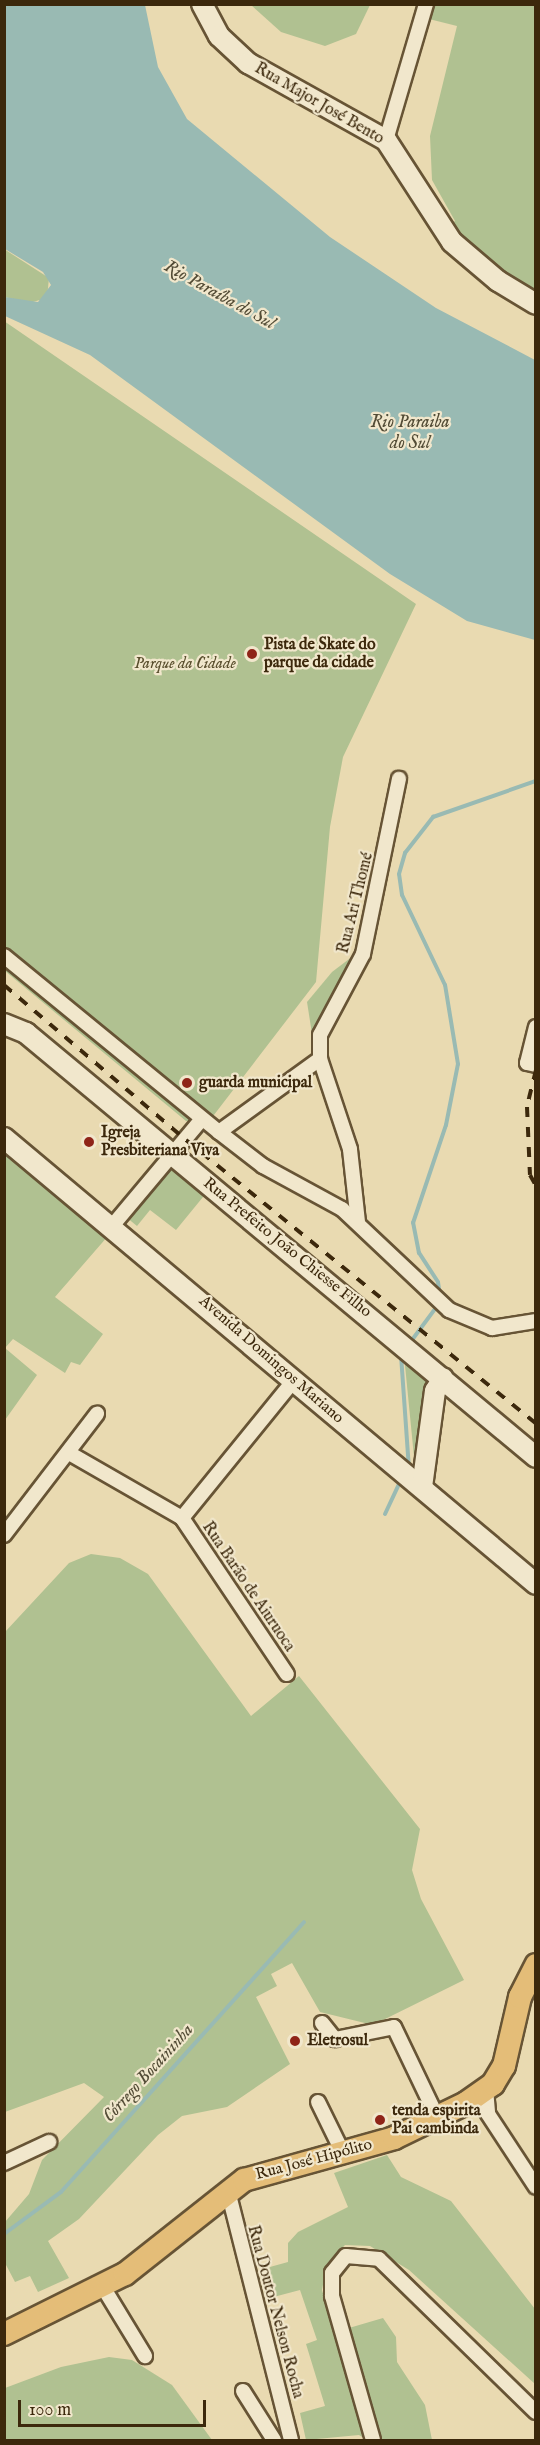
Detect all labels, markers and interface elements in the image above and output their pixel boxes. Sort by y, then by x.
street label: Rua Major José Bento [251,59,387,149]
water label: Rio Paraíba do Sul [160,257,278,335]
water label: Rio Paraiba do Sul [370,413,450,456]
place label: Pista de Skate do parque da cidade [264,635,376,673]
marker: Pista de Skate do parque da cidade [245,647,259,661]
park label: Parque da Cidade [134,654,236,674]
street label: Rua Ari Thomé [334,850,378,956]
place label: guarda municipal [199,1073,312,1093]
marker: guarda municipal [180,1076,194,1090]
place label: Igreja Presbiteriana Viva [101,1123,219,1161]
marker: Igreja Presbiteriana Viva [82,1135,96,1149]
street label: Rua Prefeito João Chiesse Filho [199,1174,375,1322]
street label: Avenida Domingos Mariano [195,1292,347,1428]
street label: Rua Barão de Aiuruoca [197,1518,299,1656]
water label: Córrego Bocaininha [99,2020,199,2128]
place label: Eletrosul [307,2031,368,2051]
marker: Eletrosul [288,2034,302,2048]
place label: tenda espirita Pai cambinda [392,2101,481,2139]
marker: tenda espirita Pai cambinda [373,2113,387,2127]
street label: Rua José Hipólito [254,2135,374,2185]
street label: Rua Doutor Nelson Rocha [243,2223,307,2401]
scale bar [21,2388,208,2426]
text: 100 m [29,2399,71,2422]

